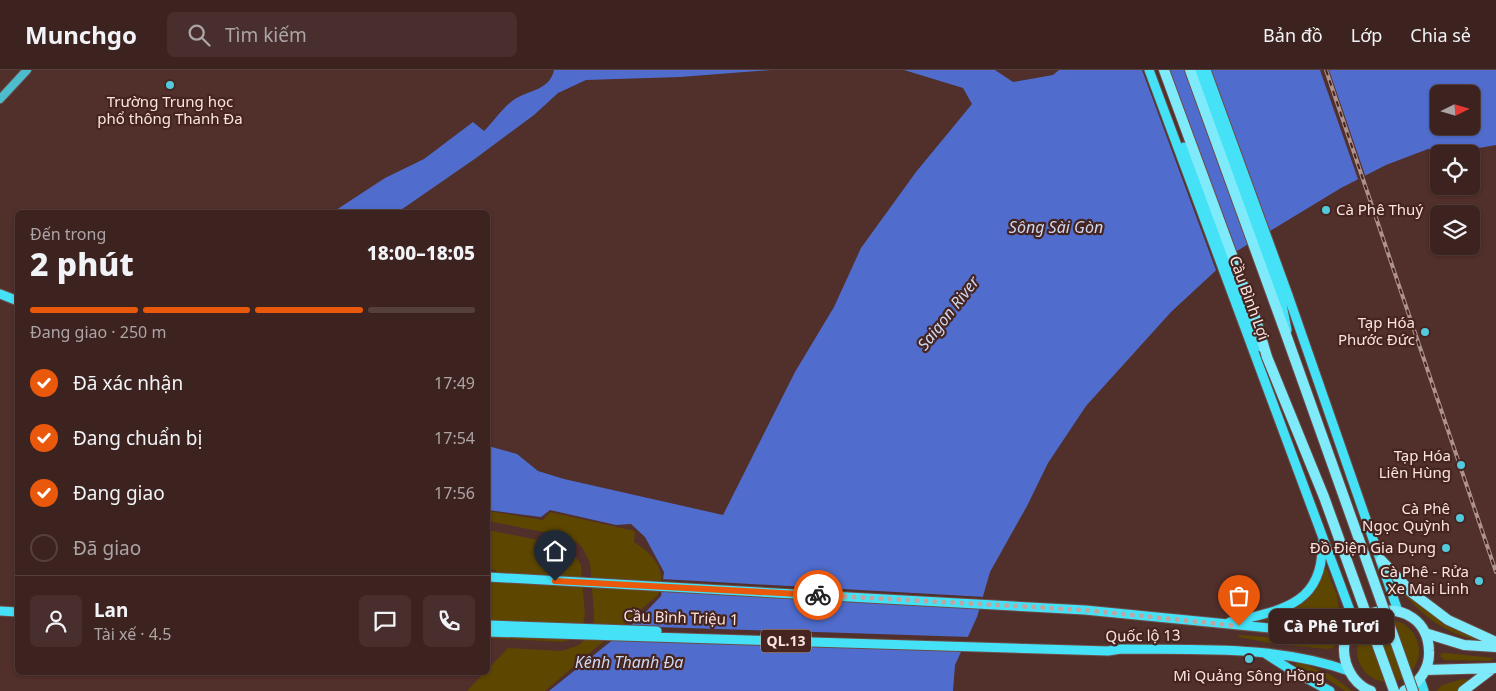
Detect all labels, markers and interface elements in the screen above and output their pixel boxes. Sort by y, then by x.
search box [167,12,517,57]
text: Munchgo [25,18,137,51]
icon: search [185,21,213,49]
text: Tìm kiếm [225,22,307,48]
text: Bản đồ [1263,23,1323,47]
text: Lớp [1351,23,1382,47]
text: Chia sẻ [1410,23,1471,47]
marker: Trường Trung học phổ thông Thanh Đa [164,79,176,91]
north arrow [1430,85,1480,135]
map controls [1430,85,1480,255]
place label: Trường Trung học phổ thông Thanh Đa [97,91,243,128]
button: locate [1430,145,1480,195]
place label: Cà Phê Thuý [1336,199,1423,219]
marker: Cà Phê Thuý [1320,204,1332,216]
button: layers [1430,205,1480,255]
water label: Sông Sài Gòn [1009,216,1103,238]
text: Đến trong [30,223,106,245]
text: 18:00–18:05 [367,240,475,266]
text: 2 phút [30,242,134,285]
street label: Cầu Bình Lợi [1225,253,1274,342]
water label: Saigon River [912,271,984,354]
place label: Tạp Hóa Phước Đức [1338,312,1415,349]
text: Đang giao · 250 m [30,321,166,343]
marker: Tạp Hóa Phước Đức [1419,326,1431,338]
icon: check [30,369,58,397]
text: Đã xác nhận [73,370,183,396]
text: 17:49 [434,372,475,394]
icon: check [30,424,58,452]
text: Đang chuẩn bị [73,425,202,451]
text: 17:54 [434,427,475,449]
place label: Tạp Hóa Liên Hùng [1379,445,1451,482]
marker: Tạp Hóa Liên Hùng [1455,459,1467,471]
icon: check [30,479,58,507]
text: Đang giao [73,480,165,506]
text: 17:56 [434,482,475,504]
place label: Cà Phê Ngọc Quỳnh [1362,498,1450,535]
marker: Cà Phê Ngọc Quỳnh [1454,512,1466,524]
pin [534,530,576,581]
text: Đã giao [73,535,141,561]
icon: home [541,537,569,565]
place label: Đồ Điện Gia Dụng [1310,537,1436,557]
marker: Đồ Điện Gia Dụng [1440,542,1452,554]
place label: Cà Phê - Rửa Xe Mai Linh [1380,561,1469,598]
courier [793,570,843,620]
pin [1218,575,1260,626]
marker: Cà Phê - Rửa Xe Mai Linh [1473,575,1485,587]
icon: bike [804,581,832,609]
icon: bag [1225,582,1253,610]
button: person [30,595,82,647]
button: chat [359,595,411,647]
button: phone [423,595,475,647]
text: Lan [94,597,128,623]
street label: Cầu Bình Triệu 1 [623,605,739,629]
callout: Cà Phê Tươi [1269,608,1394,644]
text: Cà Phê Tươi [1284,615,1379,637]
text: Tài xế · 4.5 [94,623,171,645]
street label: Quốc lộ 13 [1105,624,1181,646]
road number: QL.13 [761,630,811,652]
water label: Kênh Thanh Đa [575,651,683,673]
marker: Mì Quảng Sông Hồng [1243,653,1255,665]
place label: Mì Quảng Sông Hồng [1173,665,1325,685]

